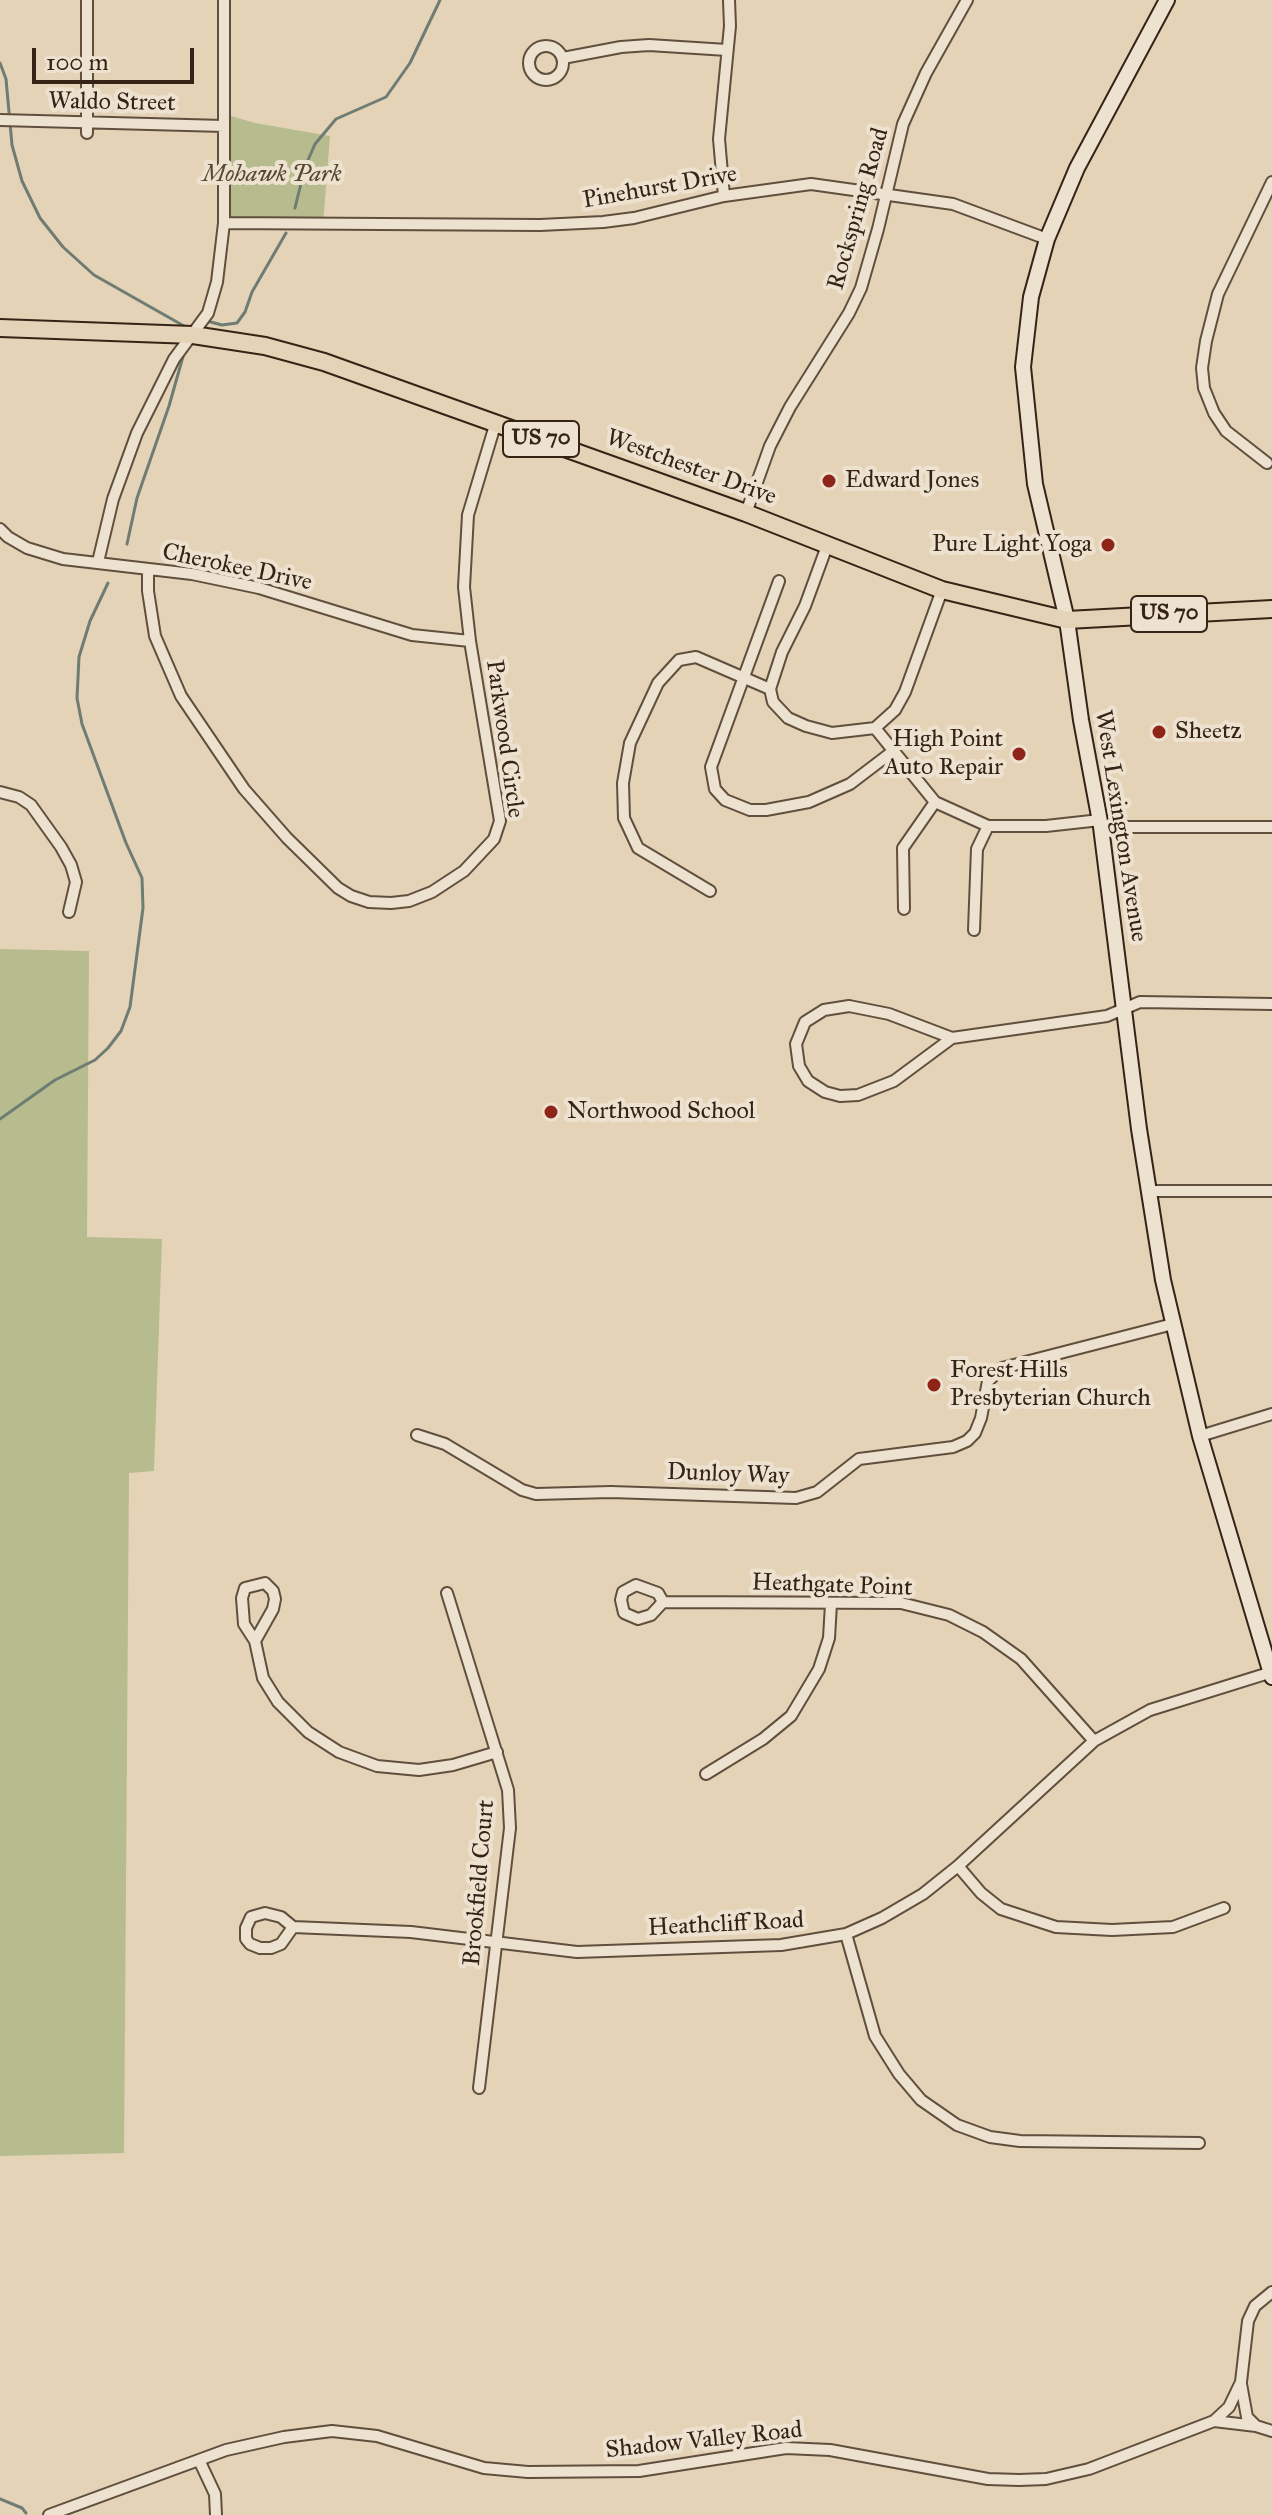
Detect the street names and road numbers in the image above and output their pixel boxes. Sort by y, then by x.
street label: Waldo Street [48,87,176,119]
street label: Rockspring Road [822,125,896,293]
street label: Pinehurst Drive [581,160,739,216]
road number: US 70 [503,421,579,457]
street label: Westchester Drive [602,424,780,512]
street label: Cherokee Drive [160,538,314,598]
road number: US 70 [1131,596,1207,632]
street label: Parkwood Circle [479,658,529,820]
street label: West Lexington Avenue [1087,708,1153,944]
street label: Dunloy Way [666,1458,790,1492]
street label: Heathgate Point [751,1569,913,1603]
street label: Brookfield Court [458,1799,502,1967]
street label: Heathcliff Road [647,1907,805,1943]
street label: Shadow Valley Road [604,2416,804,2466]

